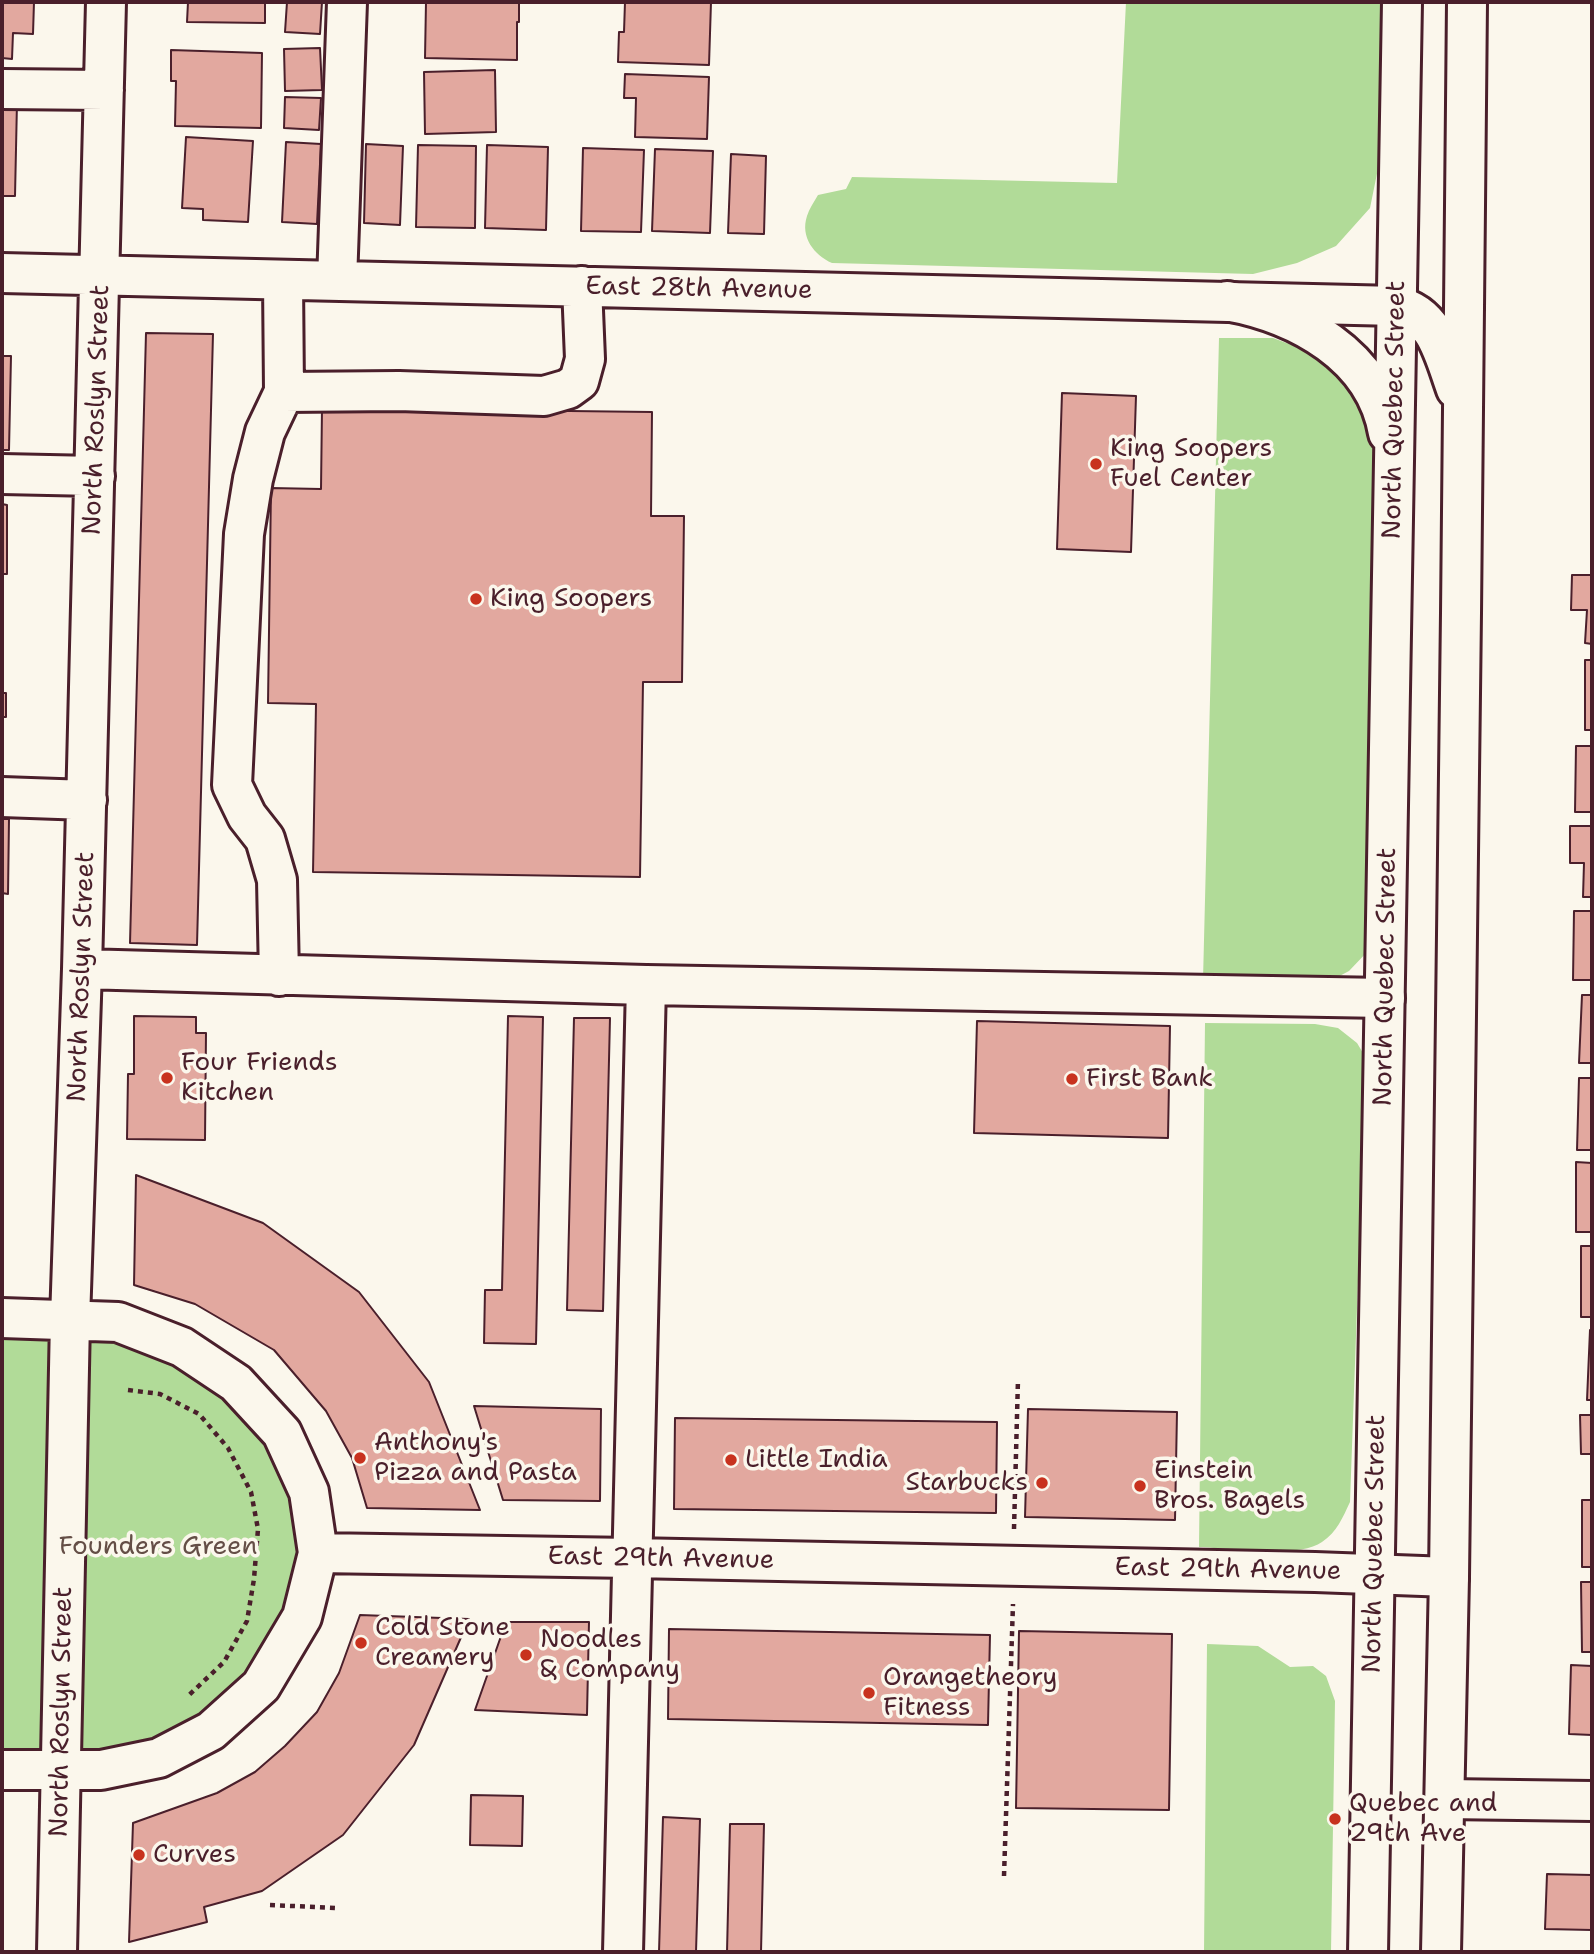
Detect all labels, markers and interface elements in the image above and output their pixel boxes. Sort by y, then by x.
street label: East 28th Avenue [585,271,813,307]
street label: North Quebec Street [1377,280,1413,540]
street label: North Roslyn Street [77,284,117,536]
place label: King Soopers Fuel Center [1110,433,1272,494]
marker: King Soopers Fuel Center [1088,456,1104,472]
place label: King Soopers [490,583,652,615]
marker: King Soopers [468,591,484,607]
street label: North Quebec Street [1368,847,1404,1107]
street label: North Roslyn Street [62,851,102,1103]
place label: Four Friends Kitchen [181,1047,338,1108]
place label: First Bank [1086,1063,1213,1095]
marker: Four Friends Kitchen [159,1070,175,1086]
marker: First Bank [1064,1071,1080,1087]
street label: North Quebec Street [1357,1414,1393,1674]
place label: Anthony's Pizza and Pasta [374,1427,577,1488]
place label: Little India [745,1444,888,1476]
marker: Anthony's Pizza and Pasta [352,1450,368,1466]
marker: Little India [723,1452,739,1468]
place label: Einstein Bros. Bagels [1154,1455,1305,1516]
place label: Starbucks [905,1467,1028,1499]
marker: Starbucks [1034,1475,1050,1491]
marker: Einstein Bros. Bagels [1132,1478,1148,1494]
park label: Founders Green [59,1531,257,1563]
street label: East 29th Avenue [547,1541,775,1577]
street label: East 29th Avenue [1114,1552,1342,1588]
street label: North Roslyn Street [44,1586,80,1838]
place label: Cold Stone Creamery [375,1612,510,1674]
place label: Noodles & Company [540,1624,680,1686]
marker: Cold Stone Creamery [353,1635,369,1651]
marker: Noodles & Company [518,1647,534,1663]
place label: Orangetheory Fitness [883,1662,1057,1724]
marker: Orangetheory Fitness [861,1685,877,1701]
place label: Quebec and 29th Ave [1349,1788,1497,1850]
marker: Quebec and 29th Ave [1327,1811,1343,1827]
place label: Curves [153,1839,236,1871]
marker: Curves [131,1847,147,1863]

